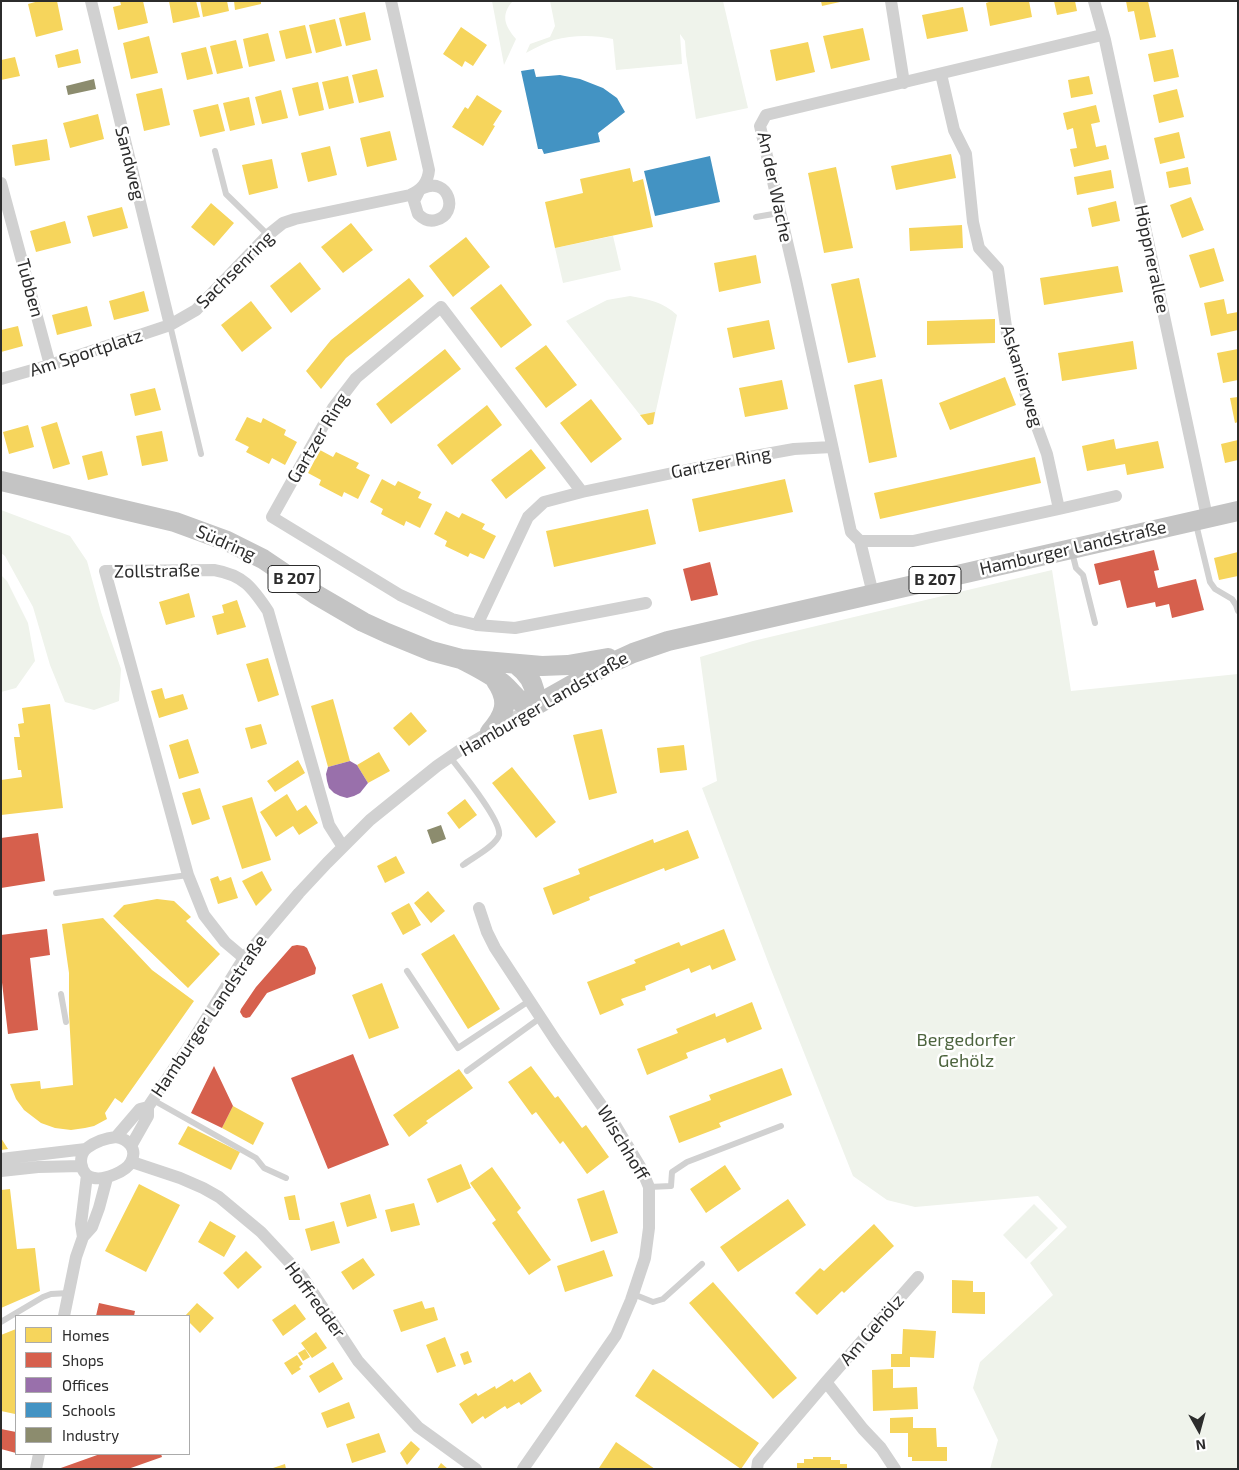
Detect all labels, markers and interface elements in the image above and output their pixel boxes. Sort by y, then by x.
street label: Sandweg [110,124,150,202]
street label: An der Wache [753,130,797,244]
street label: Höppnerallee [1130,203,1174,315]
street label: Sachsenring [192,227,278,313]
street label: Tubben [12,256,48,320]
street label: Askanierweg [996,322,1048,430]
street label: Am Sportplatz [27,325,145,381]
street label: Gartzer Ring [283,389,353,487]
street label: Gartzer Ring [669,443,773,483]
street label: Hamburger Landstraße [978,516,1168,580]
street label: Südring [193,520,259,566]
street label: Zollstraße [114,559,200,583]
road number: B 207 [268,566,320,592]
road number: B 207 [909,566,961,594]
street label: Hamburger Landstraße [456,647,632,761]
street label: Hamburger Landstraße [147,931,271,1101]
park label: Bergedorfer Gehölz [917,1029,1015,1072]
street label: Wischhoff [592,1102,654,1184]
street label: Hoffredder [280,1258,350,1342]
street label: Am Gehölz [835,1290,909,1370]
legend [15,1315,190,1455]
text: Homes [62,1326,109,1344]
text: Shops [62,1351,104,1369]
text: Offices [62,1376,109,1394]
text: Schools [62,1401,116,1419]
north arrow [1174,1405,1224,1455]
text: Industry [62,1426,119,1444]
text: N [1195,1436,1207,1454]

